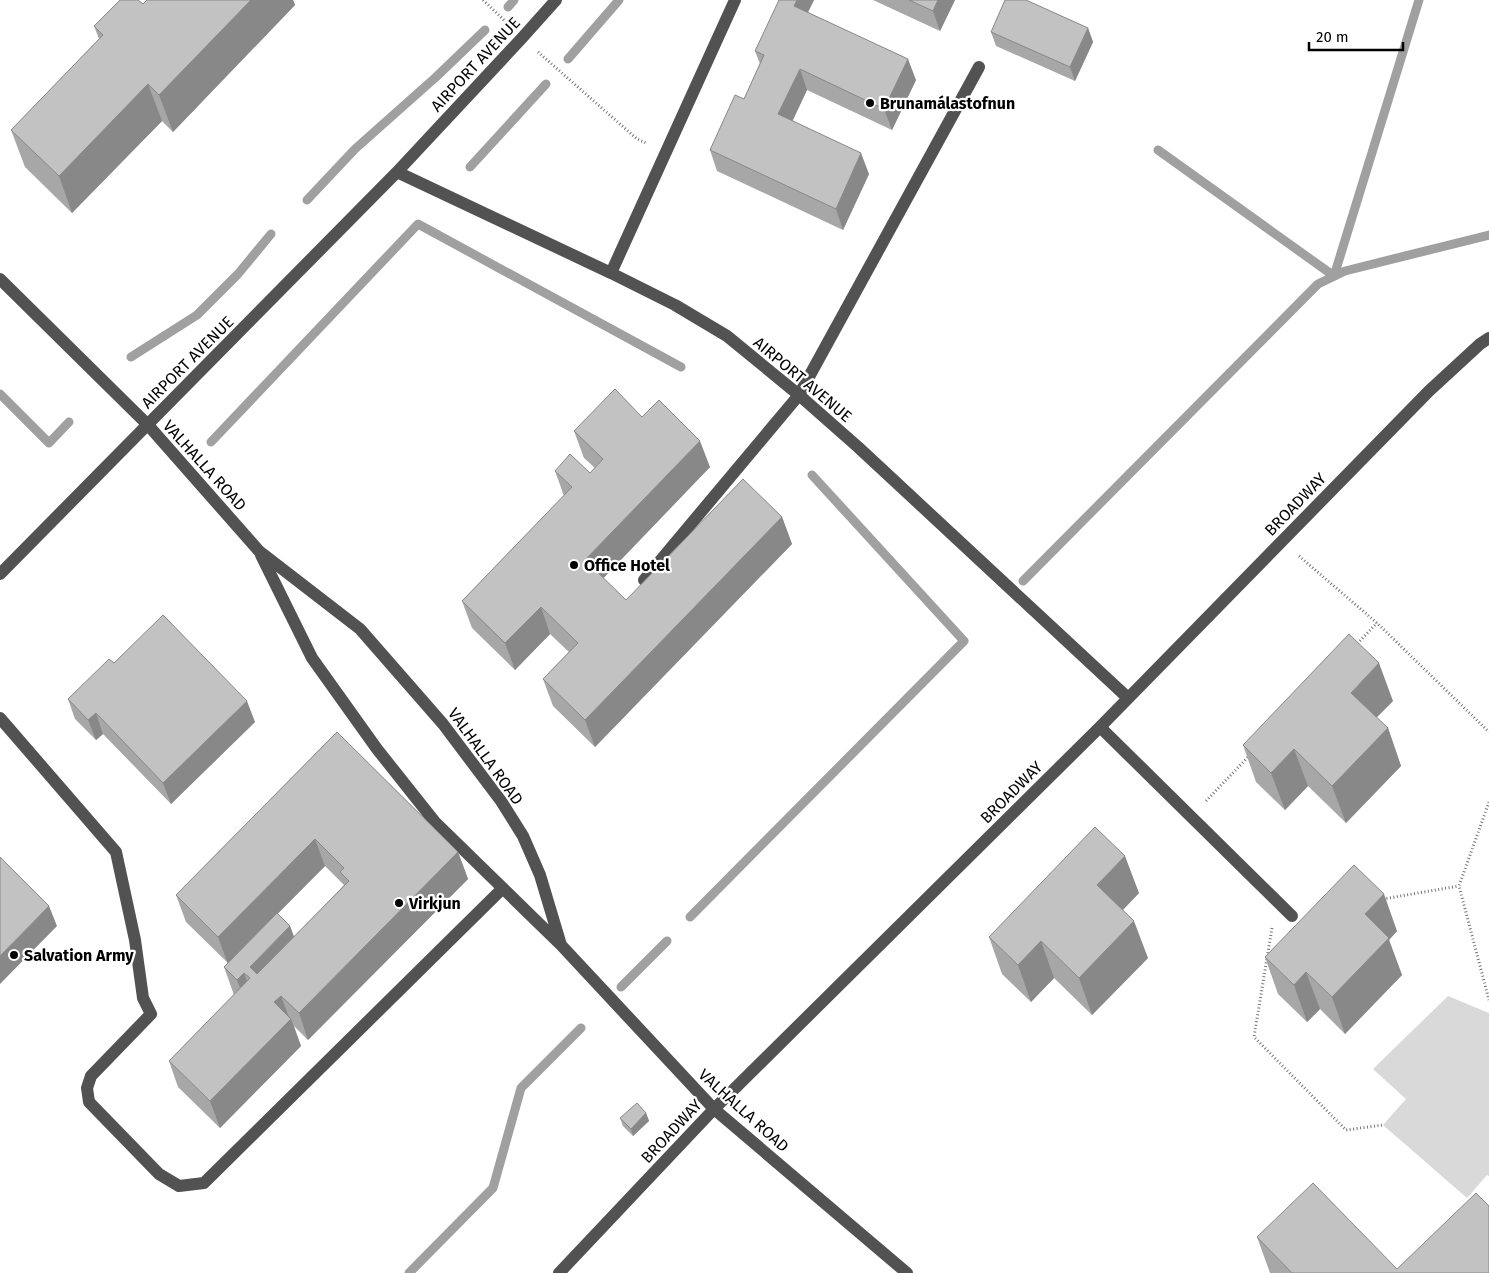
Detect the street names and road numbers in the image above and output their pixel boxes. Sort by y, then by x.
street label: AIRPORT AVENUE [427,13,524,116]
street label: AIRPORT AVENUE [137,312,237,412]
street label: AIRPORT AVENUE [750,333,856,426]
street label: VALHALLA ROAD [159,416,250,514]
street label: BROADWAY [1261,469,1330,540]
street label: VALHALLA ROAD [444,704,527,808]
street label: BROADWAY [976,757,1047,827]
street label: VALHALLA ROAD [695,1065,793,1156]
street label: BROADWAY [637,1095,706,1167]

